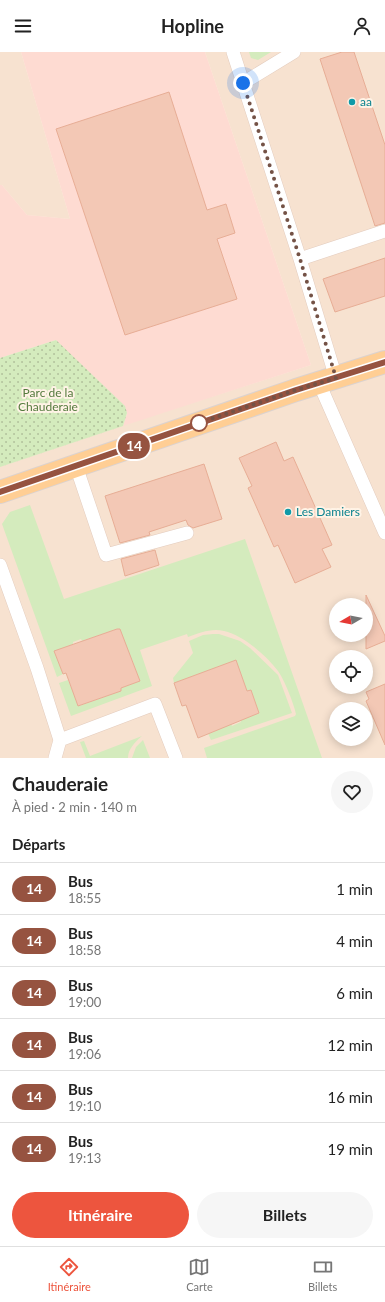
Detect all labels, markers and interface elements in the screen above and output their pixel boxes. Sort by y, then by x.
icon: menu [12,15,34,37]
text: Hopline [161,15,224,37]
icon: person [351,15,373,37]
your location [233,73,253,93]
place label: aa [360,94,372,109]
marker: aa [347,97,357,107]
park label: Parc de la Chauderaie [18,385,78,414]
unlabelled marker [190,414,208,432]
line badge: 14 [116,433,152,459]
text: 14 [126,437,142,454]
place label: Les Damiers [296,504,360,519]
marker: Les Damiers [283,507,293,517]
north arrow [329,598,373,642]
map controls [329,598,373,746]
button: locate [329,650,373,694]
button: layers [329,702,373,746]
button: heart [331,771,373,813]
text: Chauderaie [12,772,108,795]
text: À pied · 2 min · 140 m [12,799,137,815]
text: Départs [12,835,65,853]
text: Bus [68,872,93,890]
text: 14 [26,880,42,897]
text: 1 min [336,880,373,898]
text: 18:55 [68,890,101,906]
text: Bus [68,924,93,942]
text: 14 [26,932,42,949]
text: 4 min [336,932,373,950]
text: 18:58 [68,942,101,958]
text: Bus [68,976,93,994]
text: 14 [26,984,42,1001]
text: 6 min [336,984,373,1002]
text: 19:00 [68,994,101,1010]
text: Bus [68,1028,93,1046]
text: 14 [26,1036,42,1053]
text: 12 min [327,1036,373,1054]
text: 19:06 [68,1046,101,1062]
text: Bus [68,1080,93,1098]
text: 14 [26,1088,42,1105]
text: 16 min [327,1088,373,1106]
text: 19:10 [68,1098,101,1114]
text: Bus [68,1132,93,1150]
text: 14 [26,1140,42,1157]
text: 19 min [327,1140,373,1158]
text: 19:13 [68,1150,101,1166]
button: Itinéraire [12,1192,189,1238]
button: Billets [197,1192,373,1238]
tab: Itinéraire [48,1256,91,1293]
tab: Carte [186,1256,213,1293]
tab: Billets [308,1256,337,1293]

